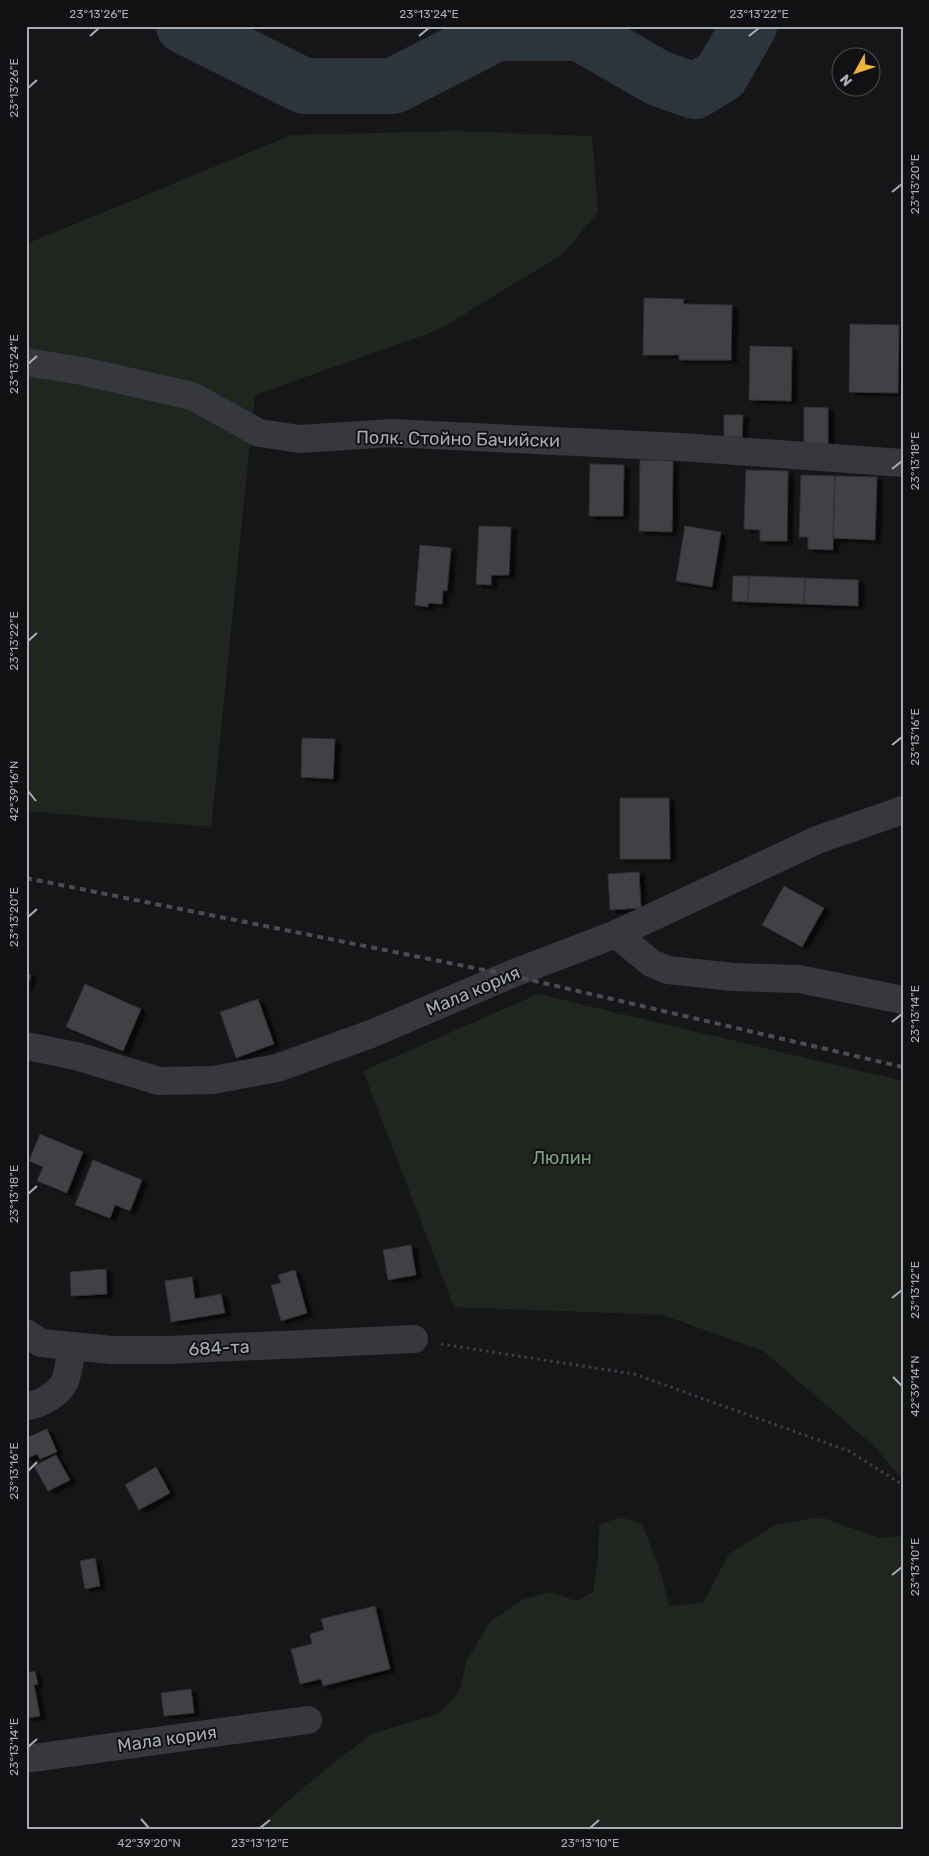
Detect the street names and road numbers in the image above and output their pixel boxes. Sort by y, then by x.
street label: Полк. Стойно Бачийски [356,426,560,452]
street label: Мала кория [423,961,523,1021]
street label: 684-та [188,1335,250,1361]
street label: Мала кория [116,1721,218,1757]

